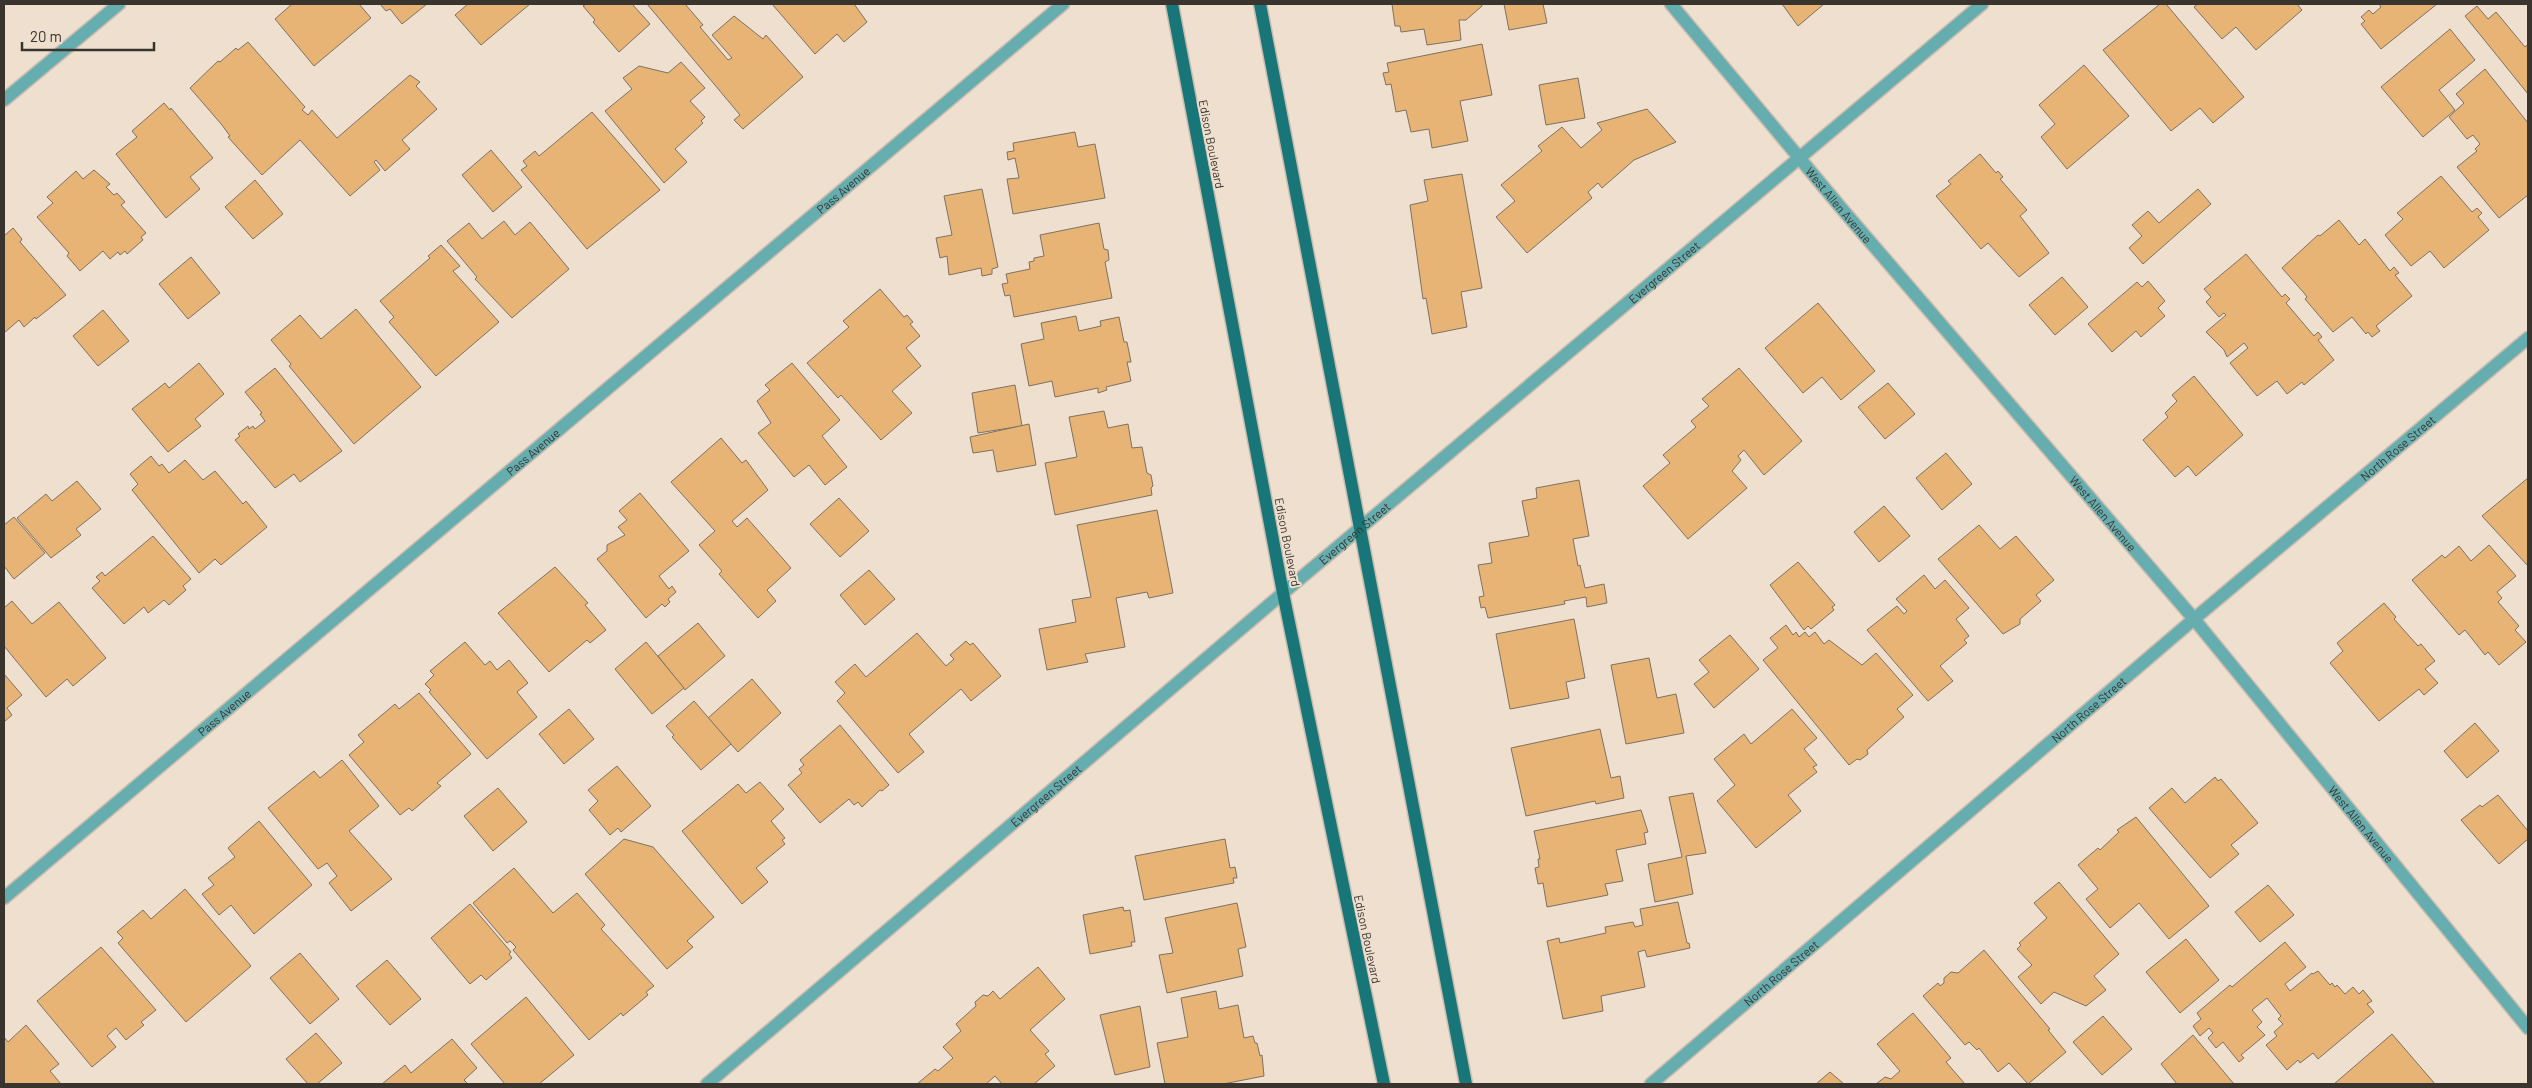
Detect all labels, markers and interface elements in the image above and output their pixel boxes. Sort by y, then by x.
scale bar [22,20,155,52]
text: 20 m [30,27,62,45]
street label: Edison Boulevard [1197,98,1227,190]
street label: Pass Avenue [814,163,872,216]
street label: West Allen Avenue [1803,164,1875,246]
street label: Evergreen Street [1626,238,1702,306]
street label: North Rose Street [2357,412,2438,483]
street label: Pass Avenue [503,425,562,478]
street label: West Allen Avenue [2067,473,2140,554]
street label: Edison Boulevard [1273,496,1303,588]
street label: Evergreen Street [1316,499,1393,567]
street label: North Rose Street [2048,674,2129,745]
street label: Pass Avenue [195,686,253,739]
street label: Evergreen Street [1007,761,1084,829]
street label: West Allen Avenue [2326,783,2397,865]
street label: Edison Boulevard [1352,893,1384,985]
street label: North Rose Street [1741,937,1821,1009]

